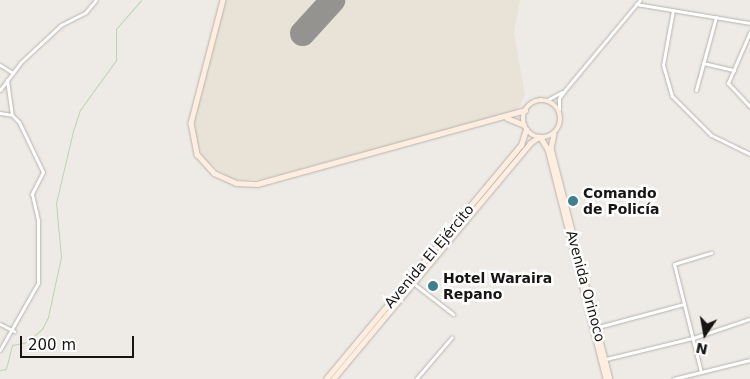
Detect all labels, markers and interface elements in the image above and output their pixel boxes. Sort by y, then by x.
place label: Comando de Policía [583,185,659,218]
marker: Comando de Policía [567,195,579,207]
street label: Avenida El Ejército [381,201,477,311]
street label: Avenida Orinoco [563,228,609,344]
place label: Hotel Waraira Repano [443,270,552,302]
marker: Hotel Waraira Repano [427,280,439,292]
north arrow [680,309,730,359]
scale bar [22,326,136,358]
text: 200 m [28,336,76,354]
text: N [694,340,709,358]

